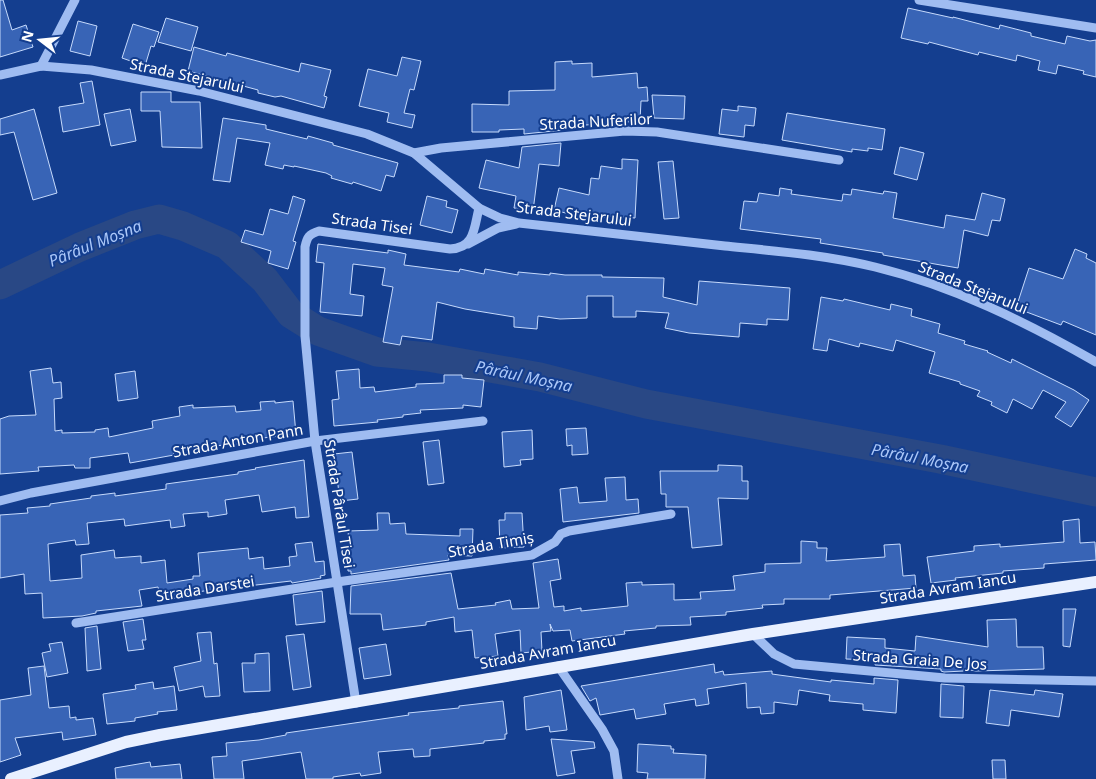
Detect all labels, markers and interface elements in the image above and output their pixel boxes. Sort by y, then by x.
north arrow [15,15,65,65]
text: N [16,28,38,44]
street label: Strada Stejarului [128,53,246,97]
street label: Strada Nuferilor [539,108,653,134]
street label: Strada Stejarului [515,196,633,230]
street label: Strada Tisei [331,207,414,239]
water label: Pârâul Moșna [45,214,145,272]
street label: Strada Stejarului [916,256,1031,318]
water label: Pârâul Moșna [474,355,574,397]
street label: Strada Anton Pann [171,419,305,461]
street label: Strada Pârâul Tisei [320,438,360,570]
water label: Pârâul Moșna [870,438,970,478]
street label: Strada Timiș [446,527,535,561]
street label: Strada Avram Iancu [878,566,1018,608]
street label: Strada Darstei [154,570,256,606]
street label: Strada Avram Iancu [478,629,618,673]
street label: Strada Graia De Jos [852,644,988,674]

